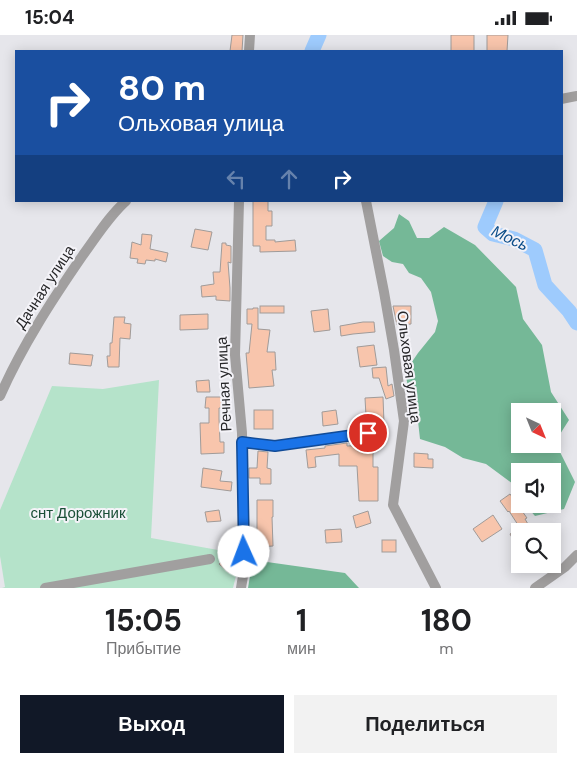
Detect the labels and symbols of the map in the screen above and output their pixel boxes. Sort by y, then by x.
water label: Мось [488,220,532,256]
street label: Дачная улица [10,241,80,333]
street label: Ольховая улица [392,310,426,425]
street label: Речная улица [211,335,236,432]
north arrow [511,403,561,453]
pin [347,412,389,454]
park label: снт Дорожник [30,503,126,523]
position arrow [217,525,269,577]

